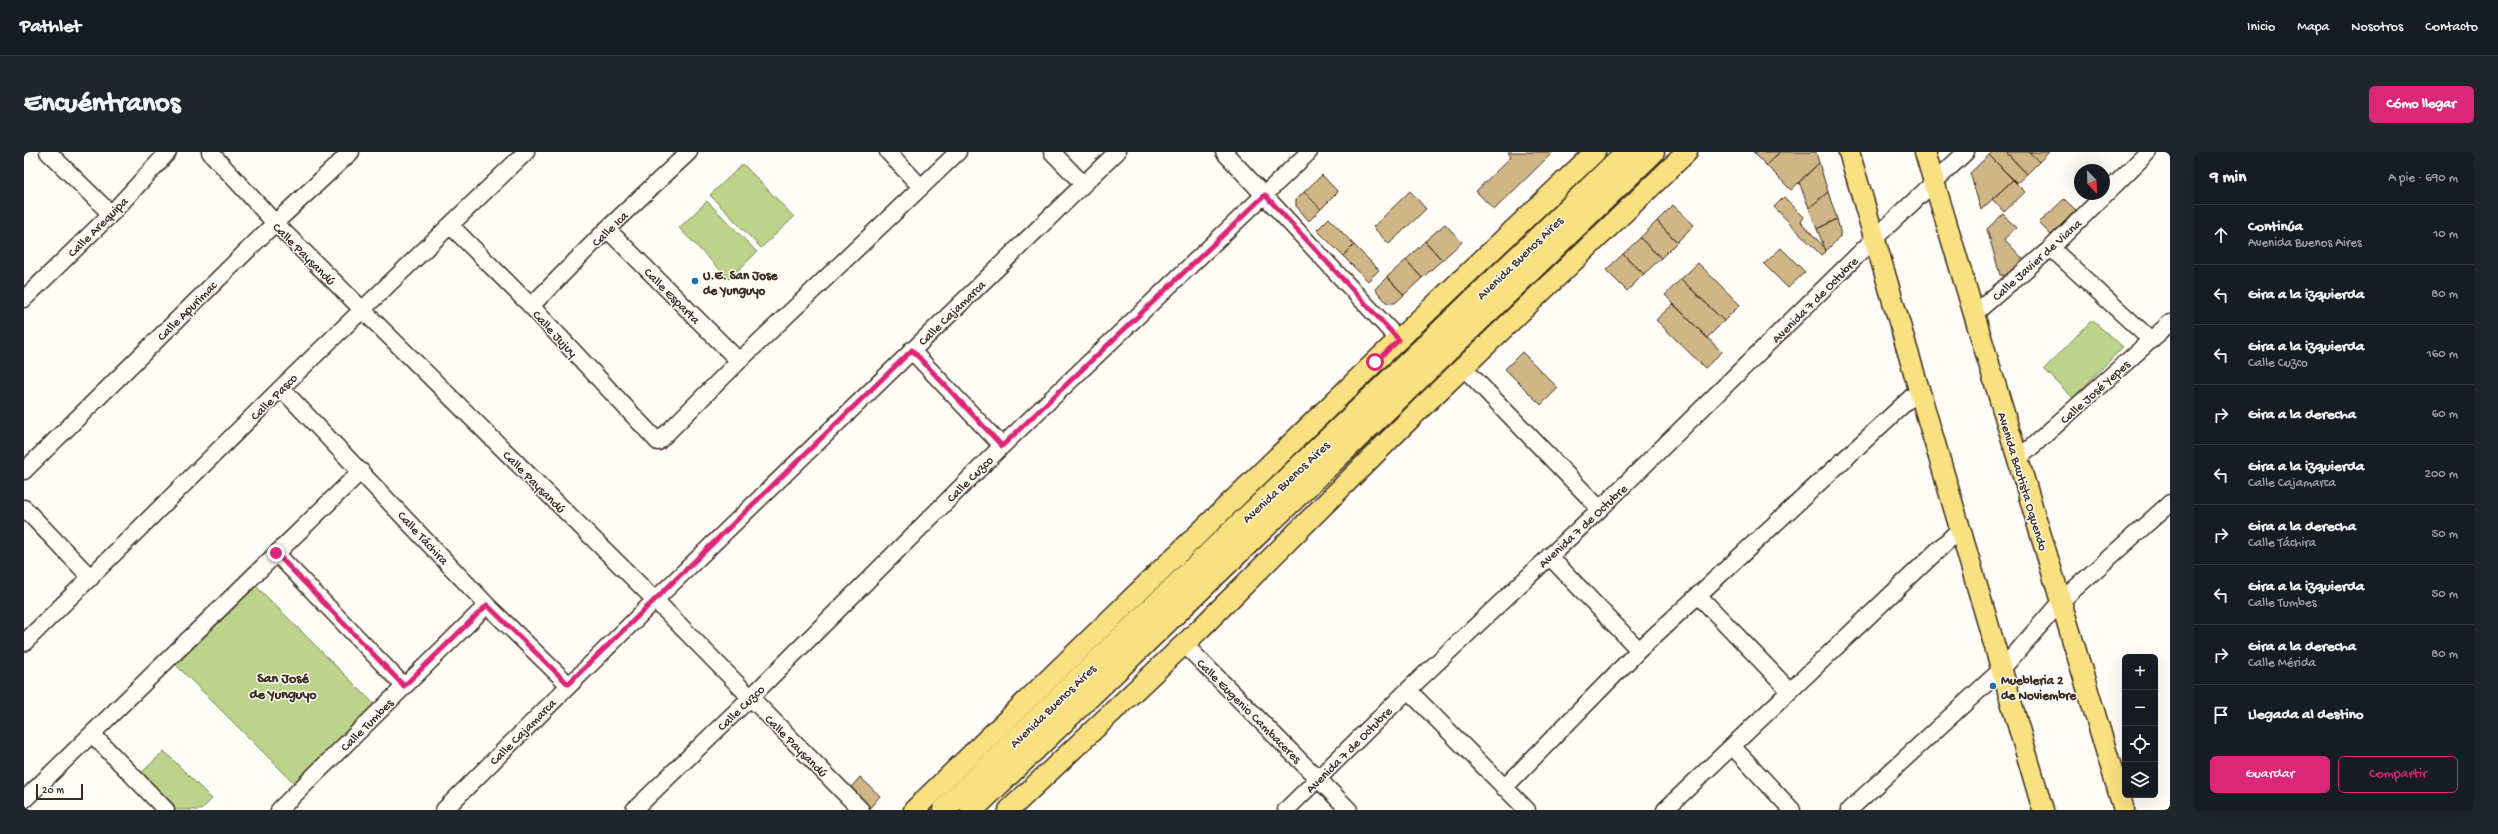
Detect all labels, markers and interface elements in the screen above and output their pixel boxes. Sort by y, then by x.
text: Pathlet [20,16,81,39]
text: Inicio [2247,19,2275,36]
text: Mapa [2297,19,2329,36]
text: Nosotros [2351,19,2403,36]
text: Contacto [2425,19,2478,36]
button: Cómo llegar [2369,86,2474,123]
text: Encuéntranos [24,88,180,121]
north arrow [2074,164,2110,200]
text: 9 min [2210,168,2246,188]
text: A pie · 690 m [2388,171,2458,186]
street label: Calle Arequipa [66,194,133,261]
street label: Calle Ica [590,208,633,251]
street label: Avenida Buenos Aires [1475,213,1568,304]
street label: Calle Javier de Viana [1990,216,2086,305]
text: Continúa [2248,218,2303,236]
street label: Calle Paysandú [269,220,338,289]
icon: ahead [2210,224,2232,246]
text: 10 m [2433,227,2458,242]
text: Avenida Buenos Aires [2248,236,2362,251]
street label: Avenida 7 de Octubre [1769,254,1862,347]
street label: Calle Esparta [640,266,703,329]
place label: U.E. San Jose de Yunguyo [703,269,779,299]
marker: U.E. San Jose de Yunguyo [690,276,700,286]
street label: Calle Cajamarca [916,277,990,350]
street label: Calle Apurimac [155,278,221,345]
icon: left [2210,284,2232,306]
text: Gira a la izquierda [2248,286,2364,304]
text: 80 m [2431,287,2458,302]
street label: Calle Jujuy [529,308,580,362]
text: Gira a la izquierda [2248,338,2364,356]
icon: left [2210,344,2232,366]
text: 160 m [2426,347,2458,362]
route start [1366,353,1384,371]
text: Calle Cuzco [2248,356,2308,371]
street label: Calle José Yepes [2058,357,2135,428]
street label: Calle Pasco [248,371,302,424]
icon: right [2210,404,2232,426]
text: Gira a la derecha [2248,406,2356,424]
text: 60 m [2432,407,2458,422]
street label: Avenida Bautista Oquendo [1993,410,2050,553]
street label: Avenida Buenos Aires [1240,438,1334,527]
street label: Calle Paysandú [499,448,568,517]
street label: Calle Cuzco [944,453,997,506]
text: Gira a la izquierda [2248,458,2364,476]
icon: left [2210,464,2232,486]
text: 200 m [2425,467,2458,482]
text: Calle Cajamarca [2248,476,2336,491]
street label: Avenida 7 de Octubre [1536,482,1631,572]
street label: Calle Táchira [393,509,451,569]
text: Gira a la derecha [2248,518,2356,536]
icon: right [2210,524,2232,546]
text: 50 m [2431,527,2458,542]
text: Calle Táchira [2248,536,2316,551]
route end [267,544,285,562]
text: Gira a la izquierda [2248,578,2364,596]
icon: left [2210,584,2232,606]
text: 50 m [2431,587,2458,602]
text: Calle Tumbes [2248,596,2316,611]
text: Gira a la derecha [2248,638,2356,656]
icon: right [2210,644,2232,666]
text: 80 m [2431,647,2458,662]
map controls [2122,654,2158,798]
button: + [2122,654,2158,690]
street label: Calle Eugenio Cambaceres [1193,656,1304,768]
text: Calle Mérida [2248,656,2316,671]
street label: Avenida Buenos Aires [1008,661,1101,752]
district label: San José de Yunguyo [249,671,317,704]
place label: Muebleria 2 de Noviembre [2001,674,2078,704]
marker: Muebleria 2 de Noviembre [1988,681,1998,691]
street label: Calle Cuzco [715,682,769,735]
button: − [2122,690,2158,726]
street label: Calle Tumbes [338,695,398,755]
street label: Calle Cajamarca [487,696,561,769]
street label: Avenida 7 de Octubre [1303,704,1396,797]
icon: arrive [2210,704,2232,726]
text: Llegada al destino [2248,706,2364,724]
street label: Calle Paysandú [761,712,830,781]
button: locate [2122,726,2158,762]
button: Guardar [2210,756,2330,793]
button: Compartir [2338,756,2458,793]
button: layers [2122,762,2158,798]
scale bar [36,782,83,801]
text: 20 m [42,785,64,797]

